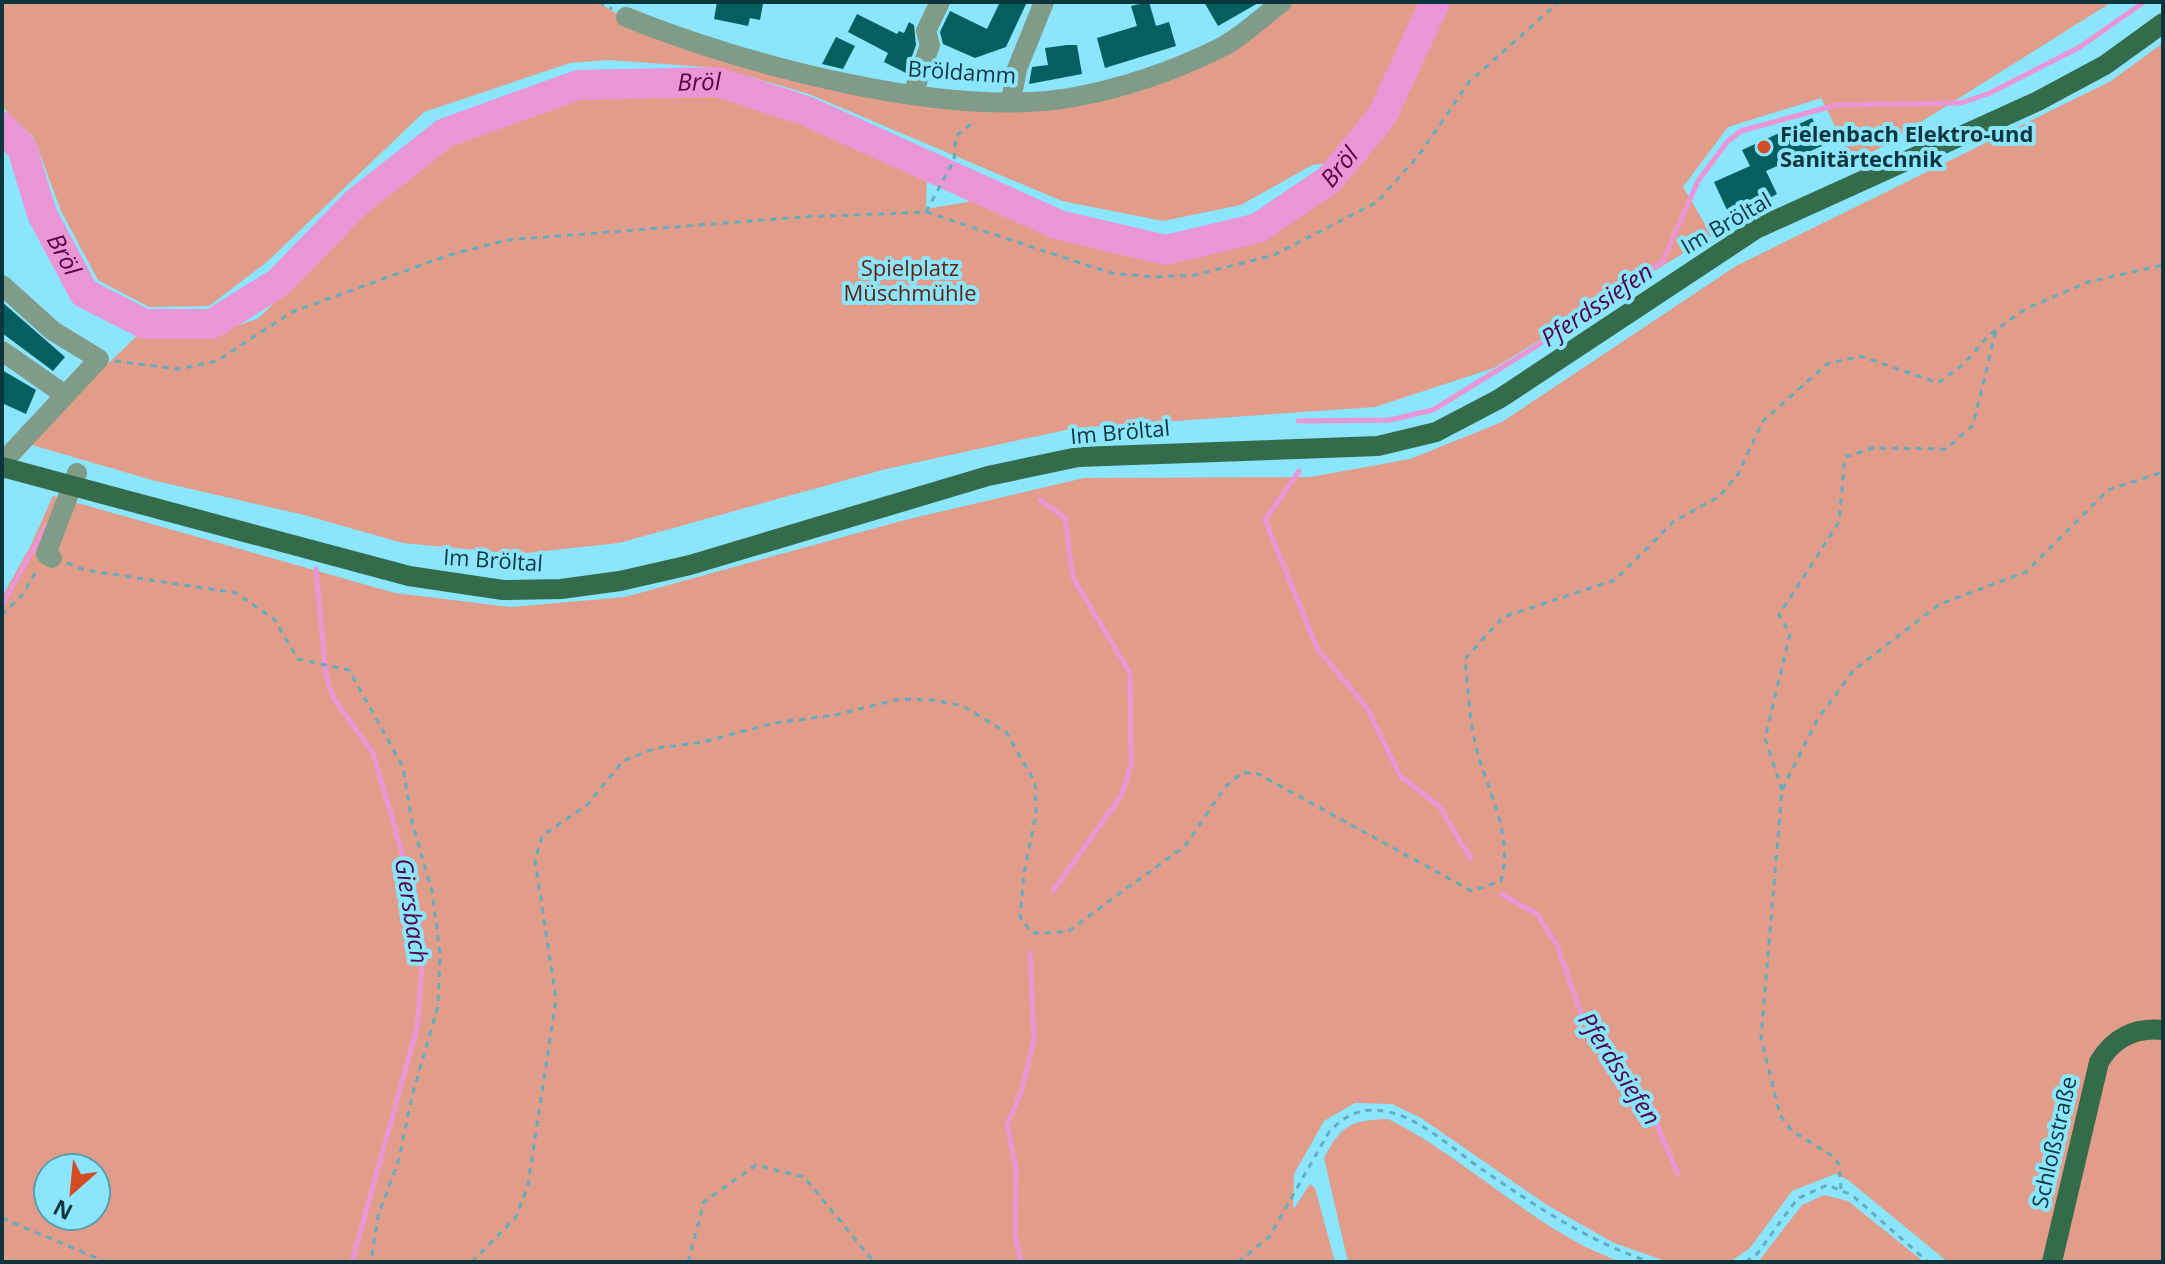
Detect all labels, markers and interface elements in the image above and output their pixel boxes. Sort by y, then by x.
street label: Bröldamm [907,52,1017,90]
water label: Bröl [677,64,722,98]
place label: Fielenbach Elektro-und Sanitärtechnik [1780,118,2033,173]
water label: Bröl [1312,138,1366,193]
marker: Fielenbach Elektro-und Sanitärtechnik [1755,138,1773,156]
street label: Im Bröltal [1675,184,1776,260]
water label: Bröl [40,227,90,282]
park label: Spielplatz Müschmühle [843,252,977,307]
water label: Pferdssiefen [1534,254,1659,353]
street label: Im Bröltal [1069,412,1171,450]
street label: Im Bröltal [442,541,544,577]
water label: Giersbach [388,856,437,966]
water label: Pferdssiefen [1571,1005,1669,1131]
street label: Schloßstraße [2023,1073,2083,1211]
north arrow [32,1152,112,1232]
text: N [48,1193,77,1228]

